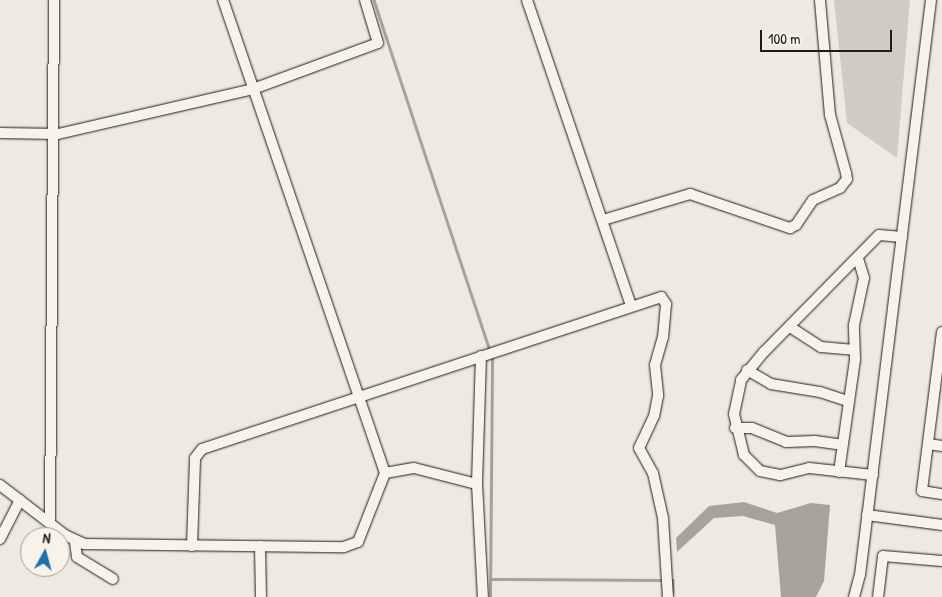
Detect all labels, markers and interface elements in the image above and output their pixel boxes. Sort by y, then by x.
scale bar [762,20,894,52]
text: 100 m [768,28,801,49]
north arrow [20,527,70,577]
text: N [42,528,52,547]

